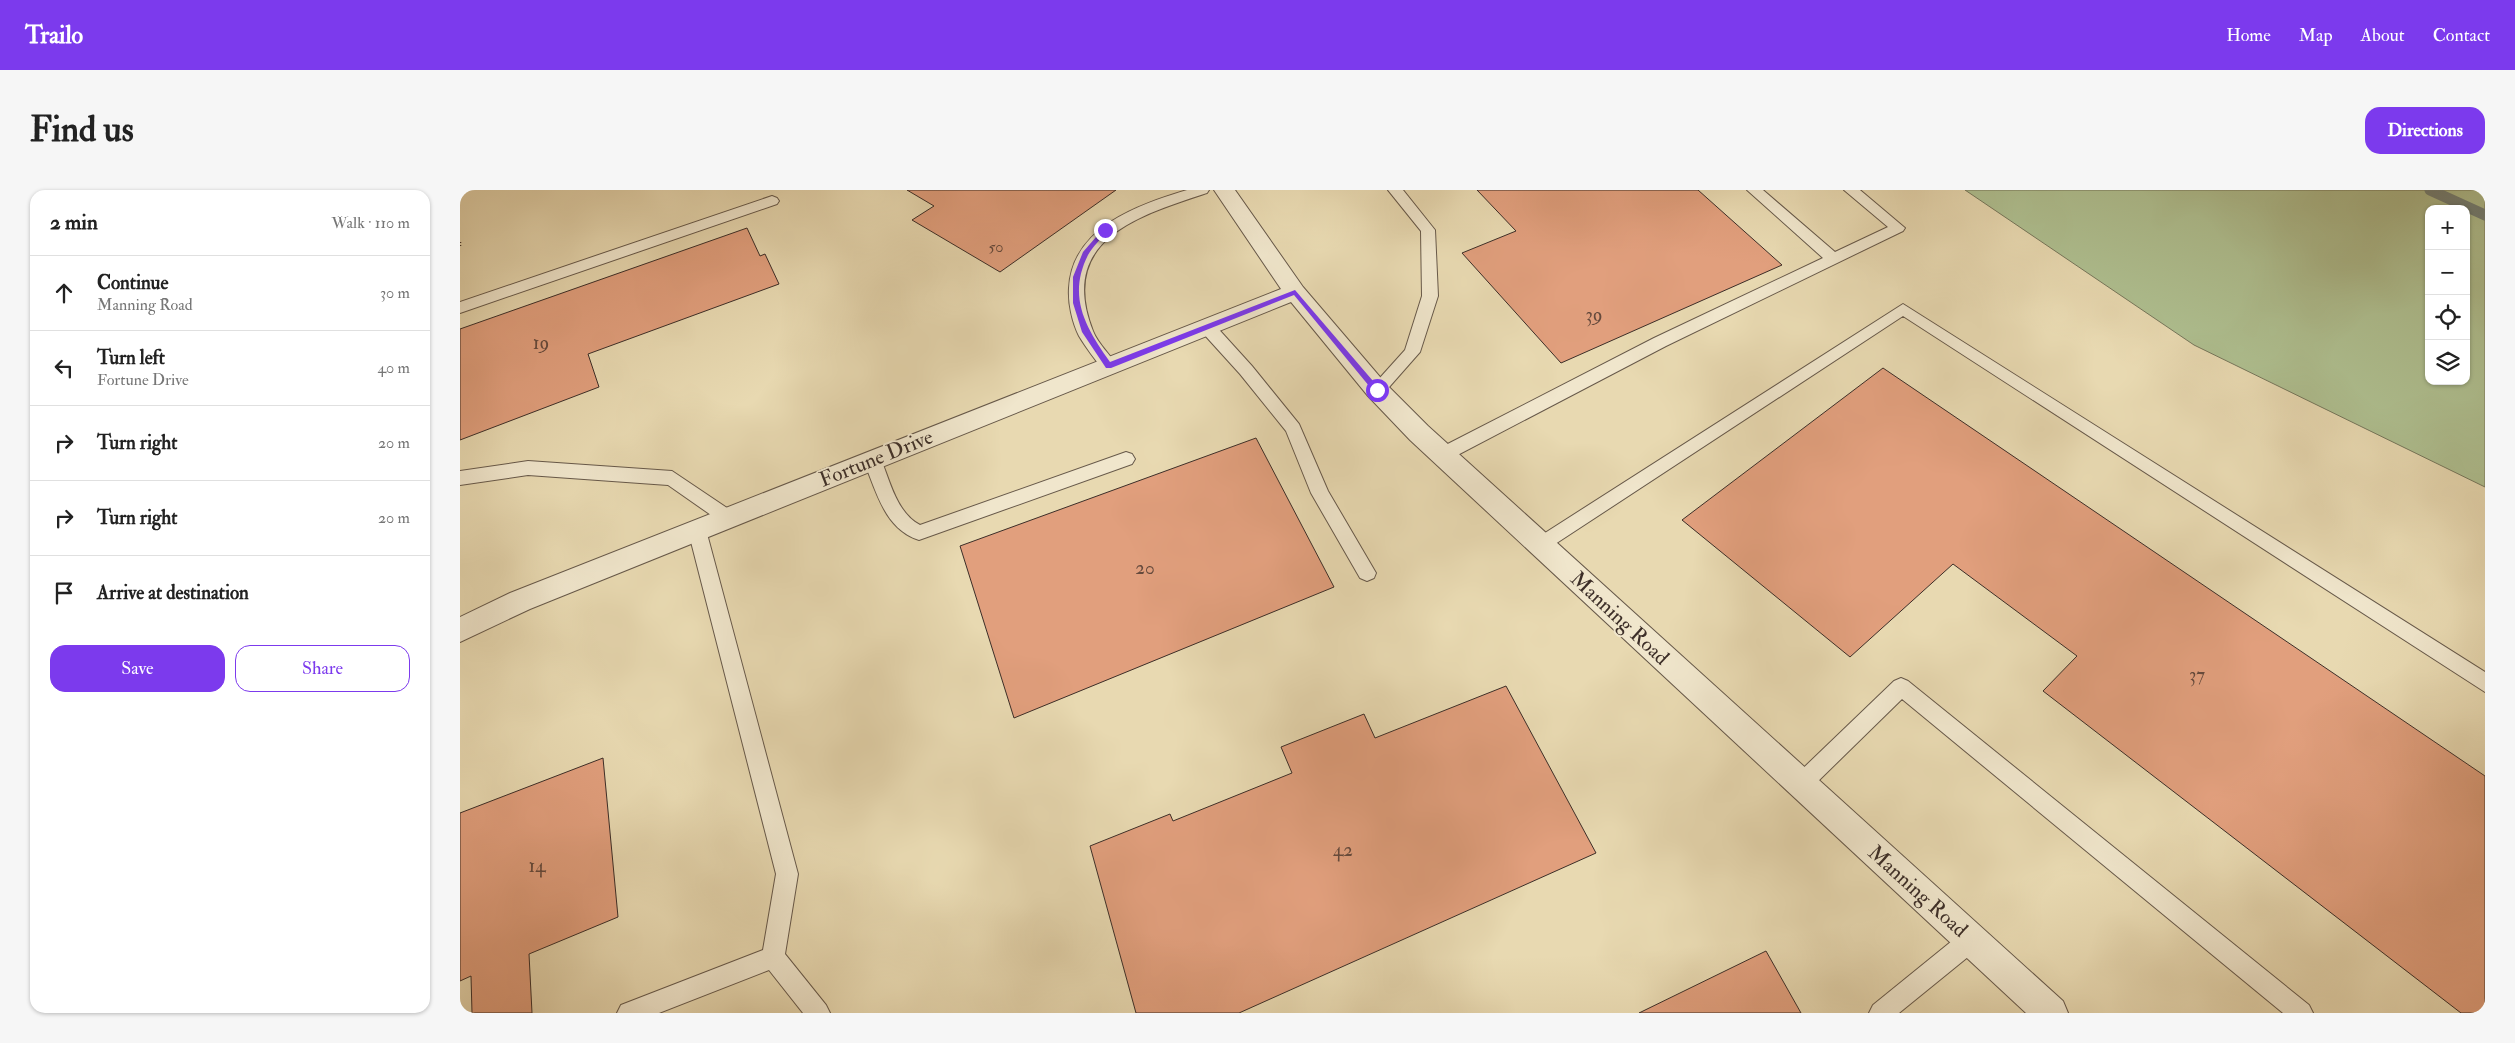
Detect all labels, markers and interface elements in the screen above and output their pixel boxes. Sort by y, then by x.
text: Trailo [25,20,83,51]
text: Home [2226,24,2271,47]
text: Map [2299,24,2333,47]
text: About [2361,24,2405,47]
text: Contact [2433,24,2490,47]
button: Directions [2365,107,2485,154]
text: Find us [30,108,134,152]
map controls [2425,205,2470,385]
button: + [2425,205,2470,250]
text: 2 min [50,209,98,236]
text: Walk · 110 m [332,213,410,233]
route end [1094,219,1117,242]
house number: 50 [988,237,1004,257]
button: − [2425,250,2470,295]
text: Continue [97,271,168,295]
icon: ahead [50,279,78,307]
text: 30 m [380,283,410,303]
text: Manning Road [97,295,193,315]
button: locate [2425,295,2470,340]
house number: 39 [1585,303,1603,327]
house number: 19 [533,331,549,355]
button: layers [2425,340,2470,385]
text: Turn left [97,346,165,370]
icon: left [50,354,78,382]
text: 40 m [377,358,410,378]
text: Fortune Drive [97,370,189,390]
route start [1366,379,1389,402]
street label: Fortune Drive [815,423,937,494]
icon: right [50,429,78,457]
text: Turn right [97,431,177,455]
text: 20 m [378,433,410,453]
icon: right [50,504,78,532]
text: Turn right [97,506,177,530]
text: 20 m [378,508,410,528]
house number: 20 [1135,556,1155,580]
street label: Manning Road [1565,566,1675,671]
icon: arrive [50,579,78,607]
text: Arrive at destination [97,581,249,605]
button: Save [50,645,225,692]
button: Share [235,645,410,692]
house number: 37 [2189,663,2205,687]
house number: 42 [1333,838,1353,862]
street label: Manning Road [1862,839,1974,944]
house number: 14 [528,854,546,878]

